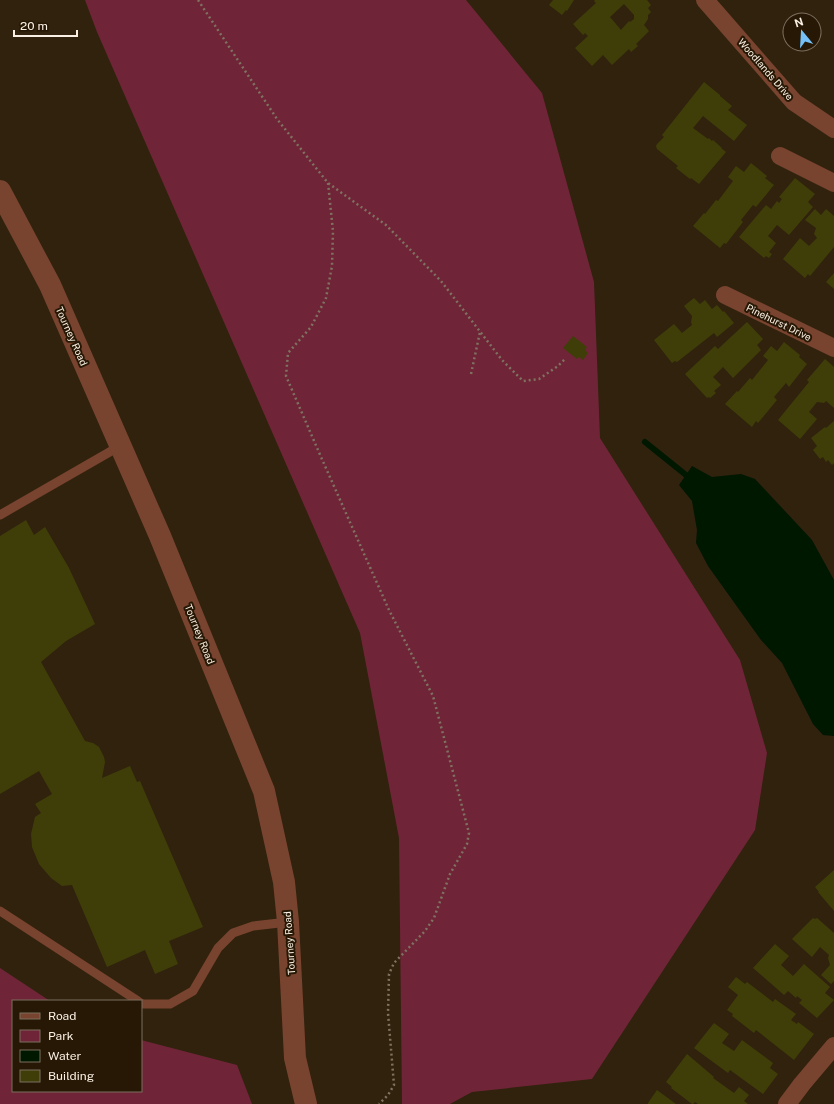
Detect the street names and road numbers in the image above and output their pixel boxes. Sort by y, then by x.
street label: Woodlands Drive [736,36,796,103]
street label: Pinehurst Drive [744,301,814,343]
street label: Tourney Road [54,305,90,367]
street label: Tourney Road [183,602,217,666]
street label: Tourney Road [281,911,297,975]

